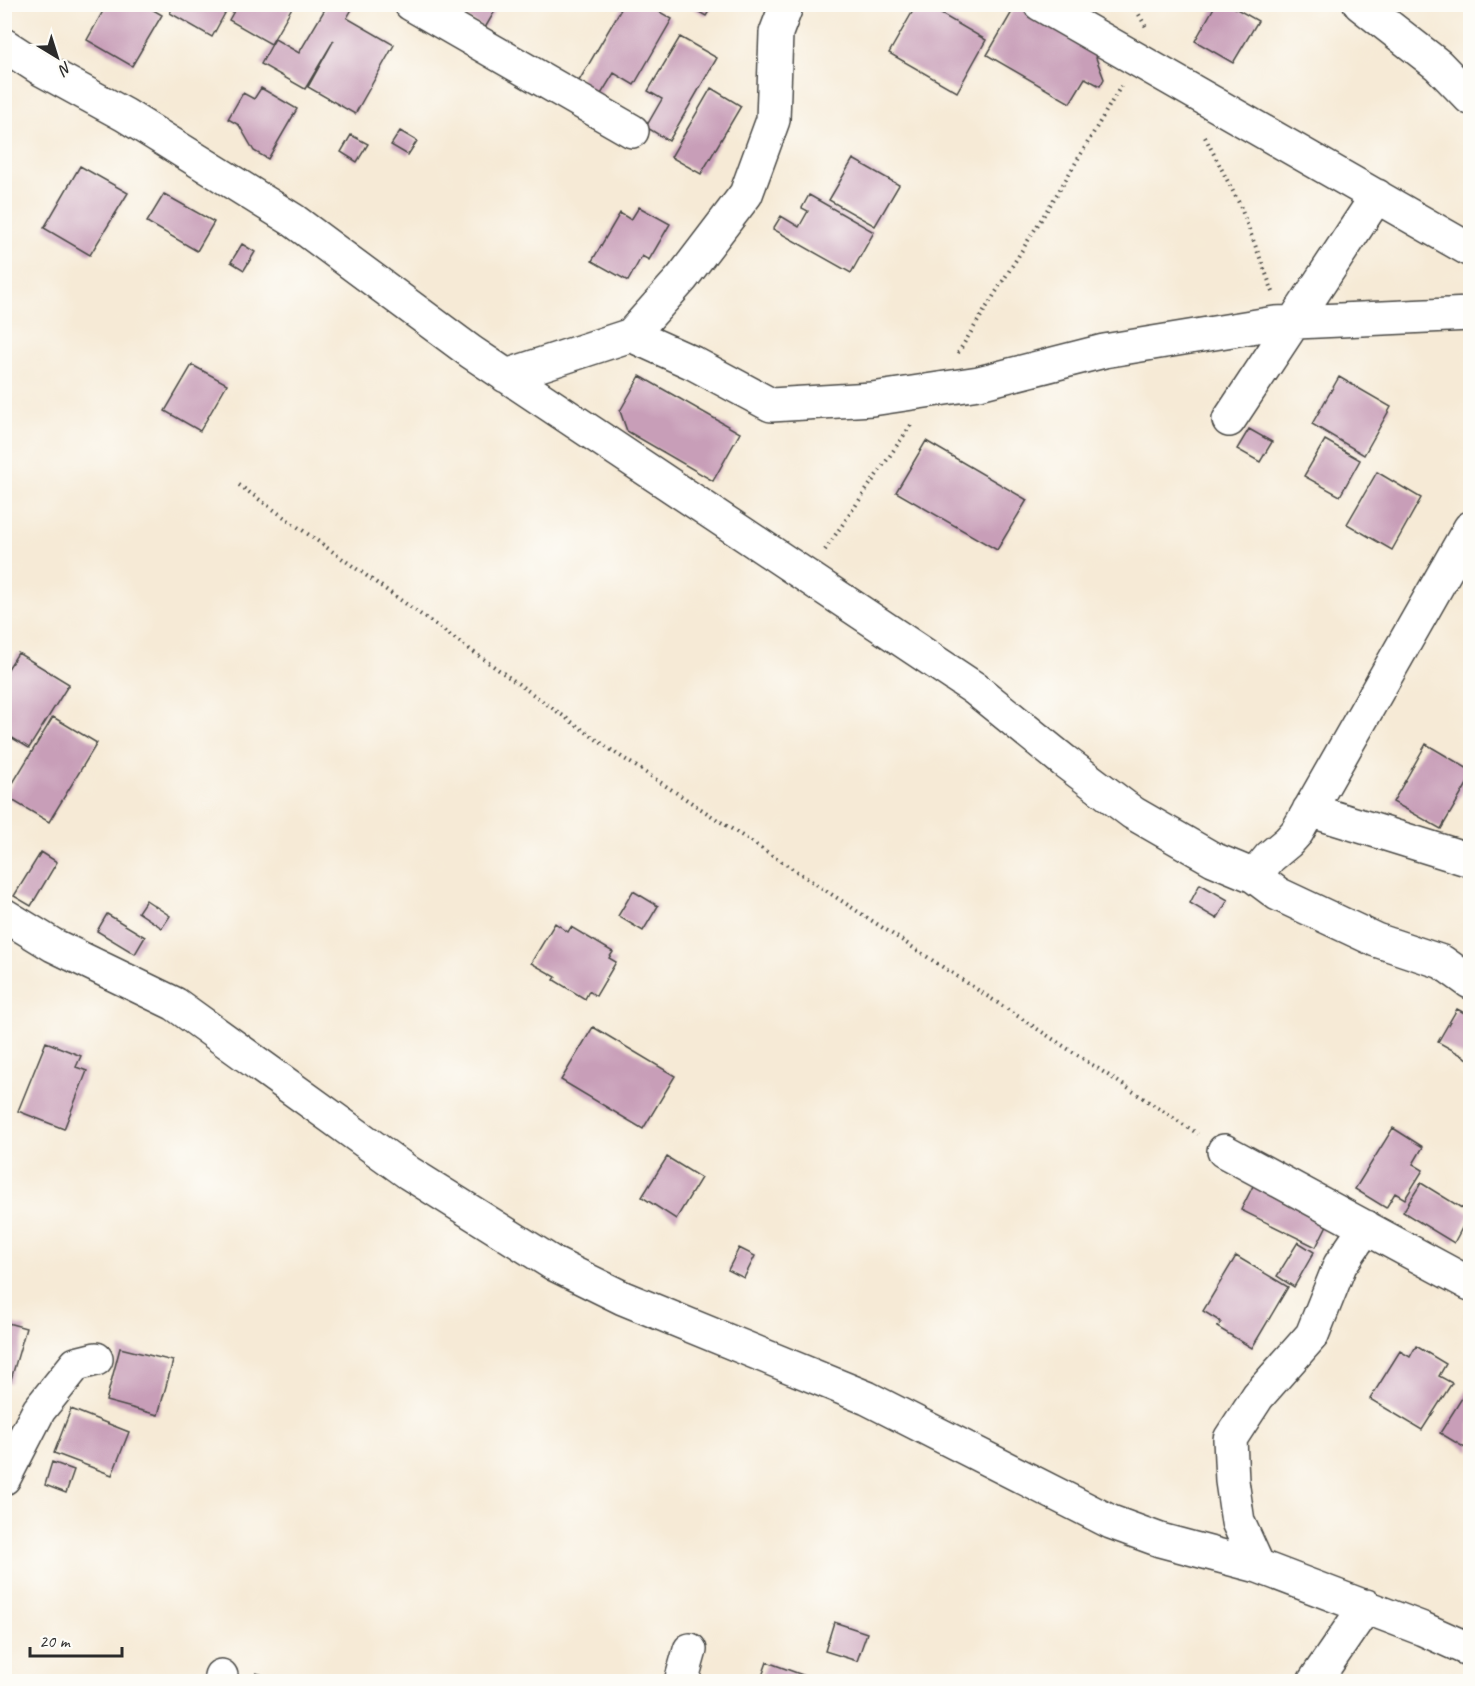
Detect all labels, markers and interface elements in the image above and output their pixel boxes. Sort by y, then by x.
north arrow [27,27,87,87]
text: N [53,57,76,81]
scale bar [30,1620,122,1658]
text: 20 m [39,1630,72,1652]

